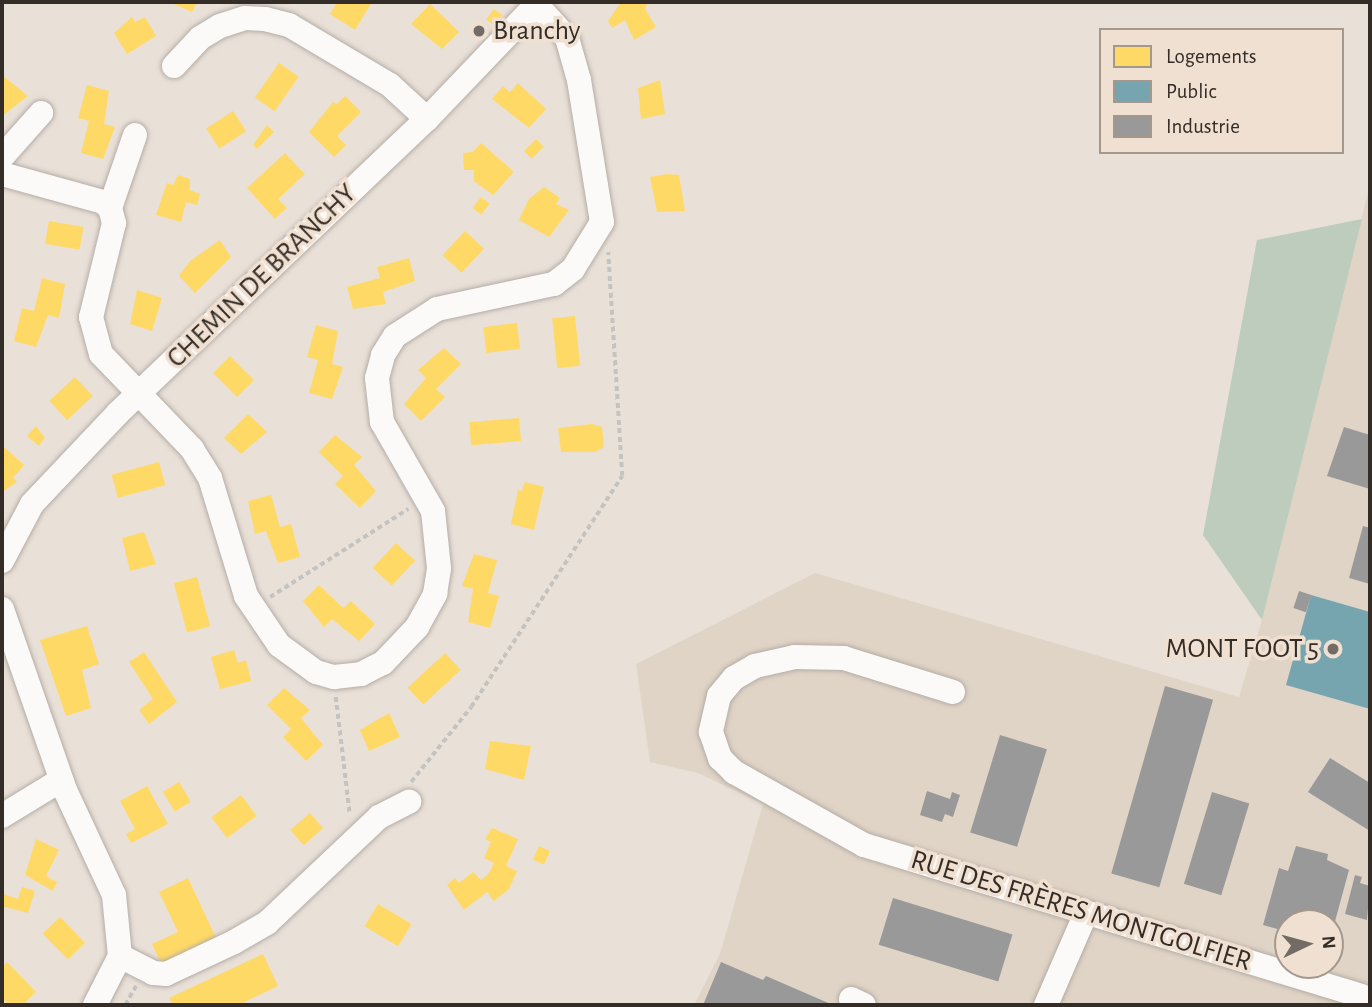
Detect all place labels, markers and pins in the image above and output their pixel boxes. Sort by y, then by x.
place label: Branchy [493,14,580,48]
marker: Branchy [471,23,487,39]
place label: MONT FOOT 5 [1165,632,1319,666]
marker: MONT FOOT 5 [1325,641,1341,657]

